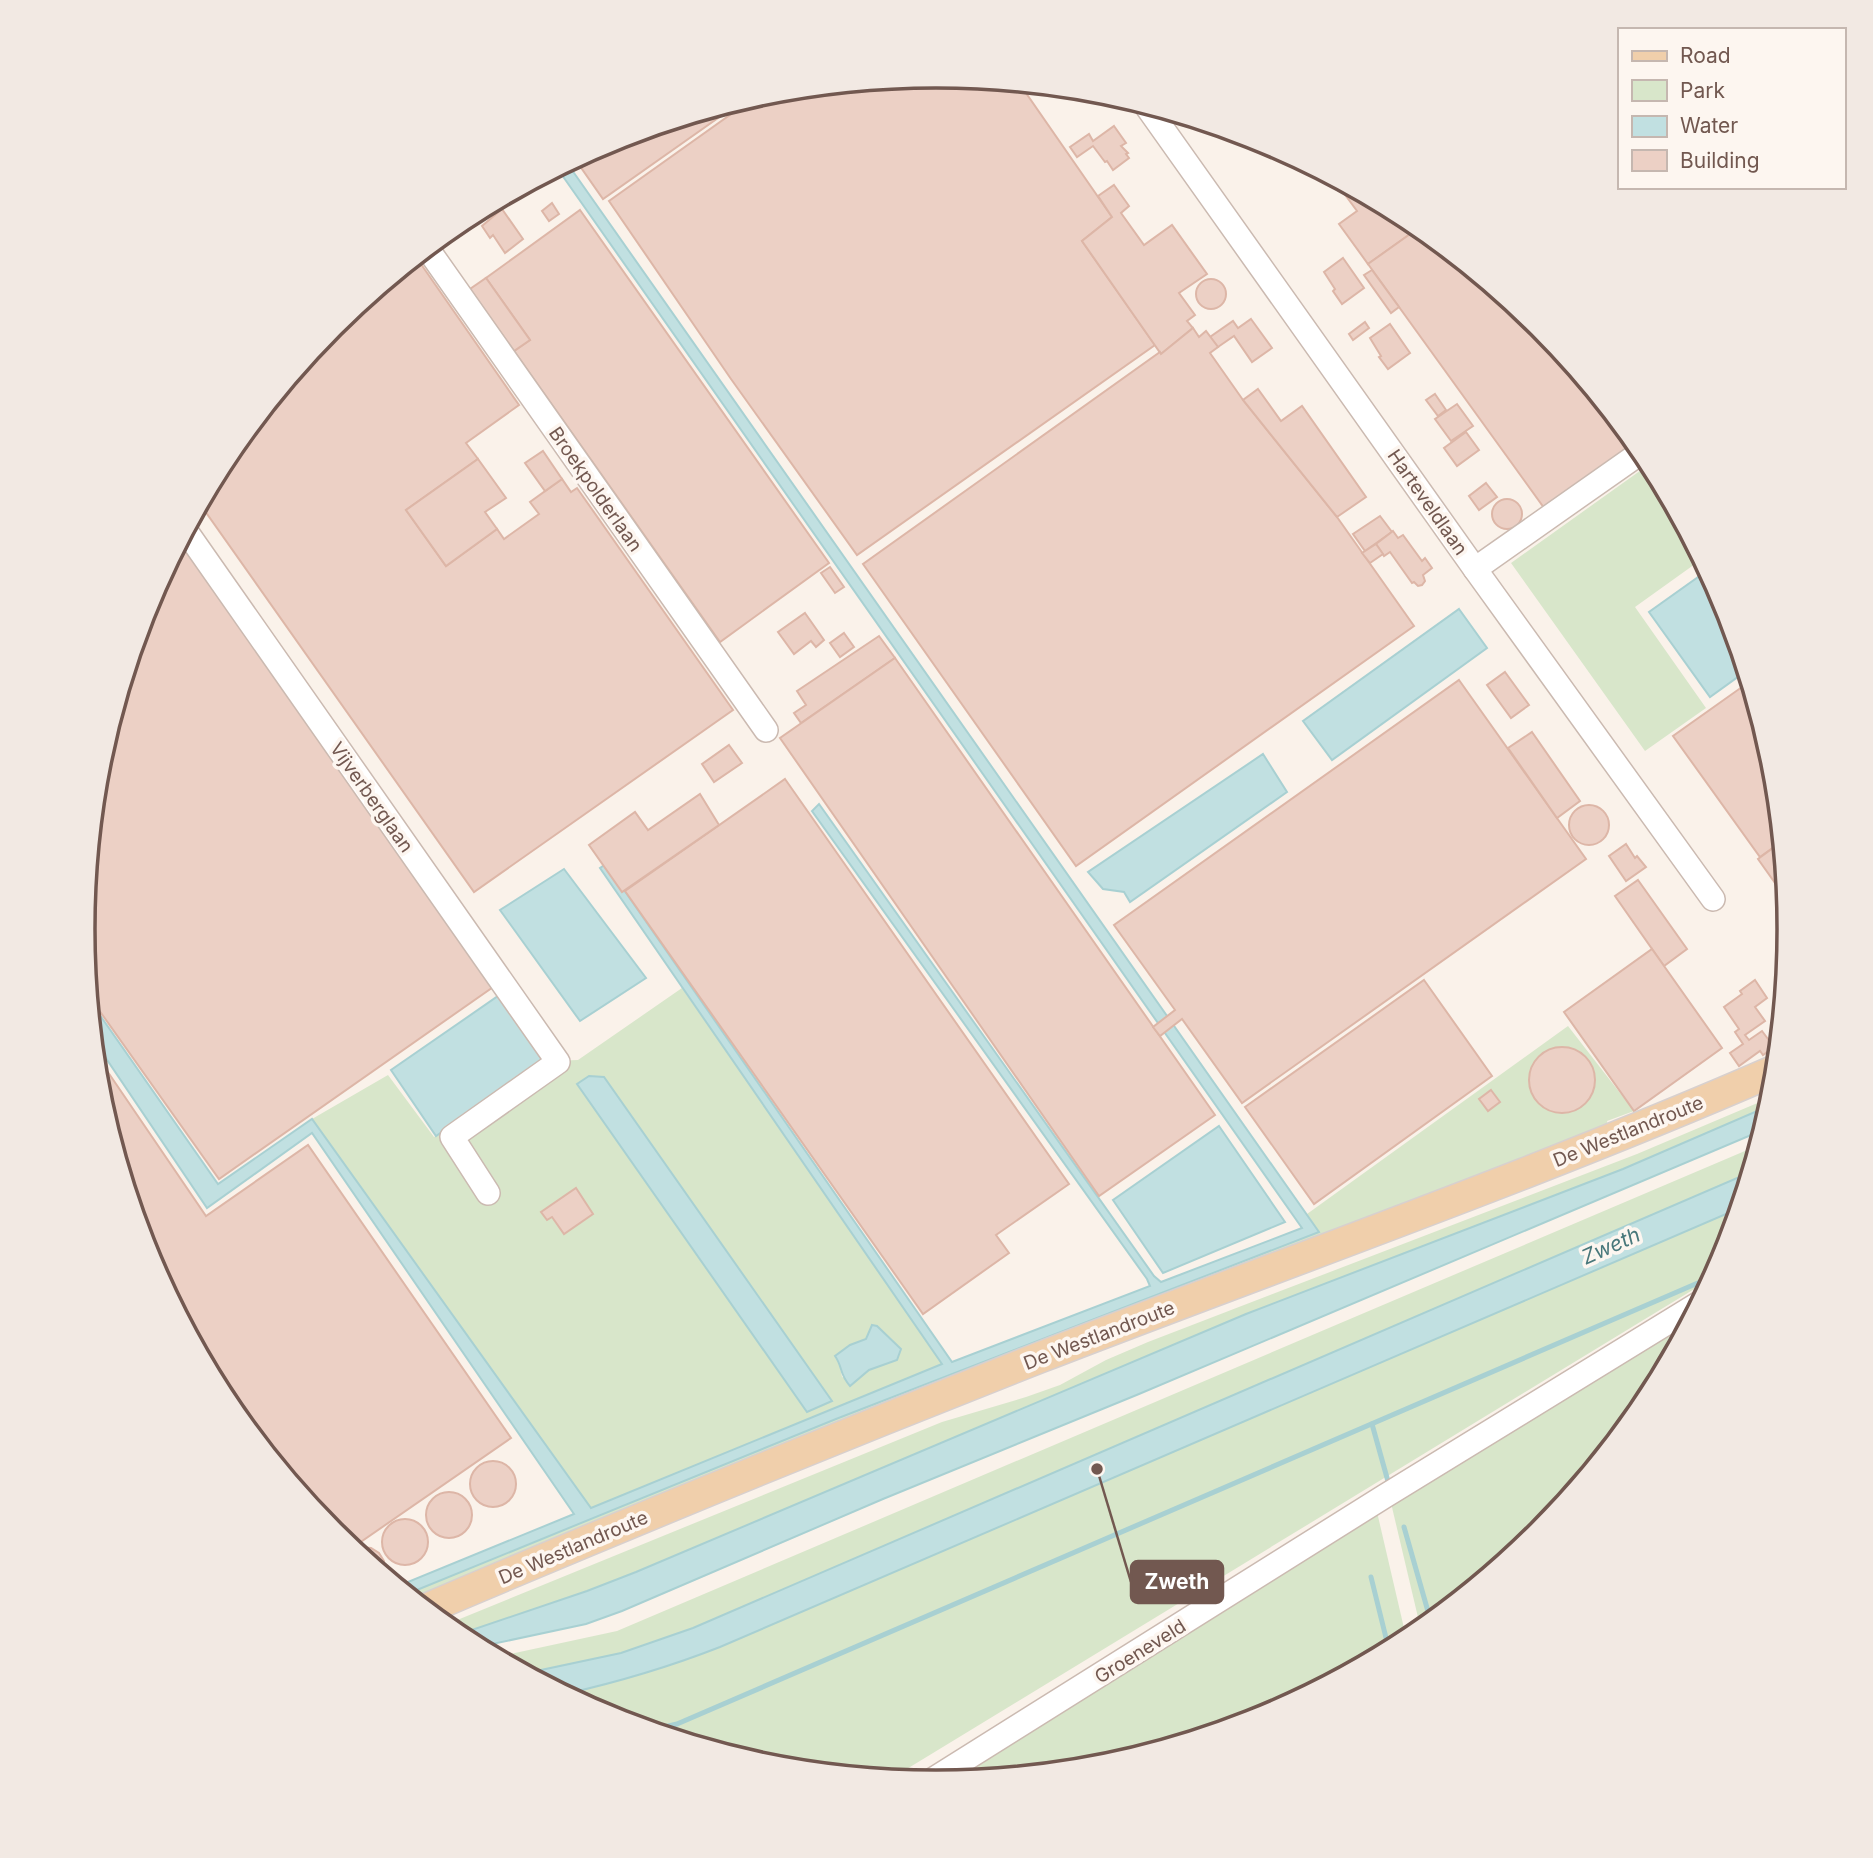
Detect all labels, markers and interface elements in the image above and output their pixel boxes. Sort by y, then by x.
legend [1618,28,1845,189]
text: Road [1680,43,1731,68]
text: Park [1680,78,1725,103]
text: Water [1680,113,1738,138]
text: Building [1680,148,1760,173]
street label: Broekpolderlaan [544,422,647,556]
street label: Harteveldlaan [1383,445,1473,560]
street label: Vijverberglaan [325,738,418,857]
street label: De Westlandroute [1550,1091,1707,1172]
water label: Zweth [1578,1222,1644,1269]
street label: De Westlandroute [1020,1296,1178,1375]
street label: De Westlandroute [495,1506,651,1589]
callout: Zweth [1131,1561,1223,1603]
text: Zweth [1145,1569,1209,1594]
street label: Groeneveld [1090,1614,1190,1688]

